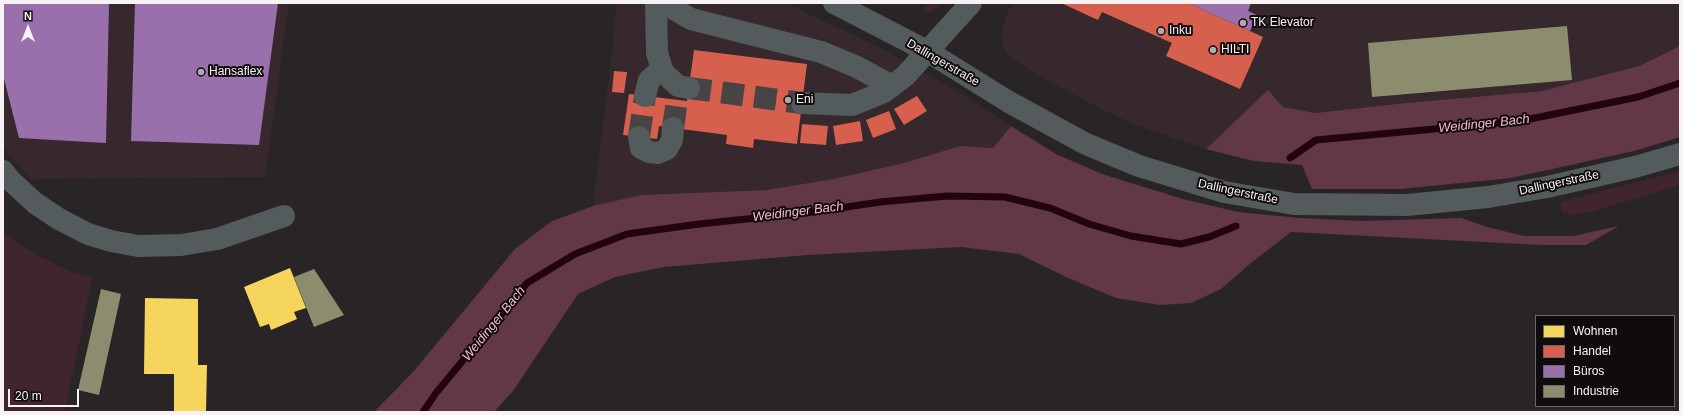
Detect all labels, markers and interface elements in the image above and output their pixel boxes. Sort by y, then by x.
north arrow [8,8,48,48]
text: N [24,10,32,22]
place label: TK Elevator [1251,16,1314,30]
marker: TK Elevator [1238,18,1248,28]
place label: Inku [1169,24,1192,38]
marker: Inku [1156,26,1166,36]
street label: Dallingerstraße [904,36,982,90]
place label: HILTI [1221,43,1249,57]
marker: HILTI [1208,45,1218,55]
place label: Hansaflex [209,65,262,79]
marker: Hansaflex [196,67,206,77]
place label: Eni [796,93,813,107]
marker: Eni [783,95,793,105]
water label: Weidinger Bach [1438,111,1530,137]
street label: Dallingerstraße [1518,167,1600,199]
street label: Dallingerstraße [1197,176,1279,208]
water label: Weidinger Bach [752,199,844,225]
water label: Weidinger Bach [459,284,529,364]
legend [1535,315,1675,407]
text: Wohnen [1573,324,1617,338]
text: Handel [1573,344,1611,358]
text: Büros [1573,364,1604,378]
scale bar [10,381,81,407]
text: Industrie [1573,384,1619,398]
text: 20 m [15,389,42,403]

